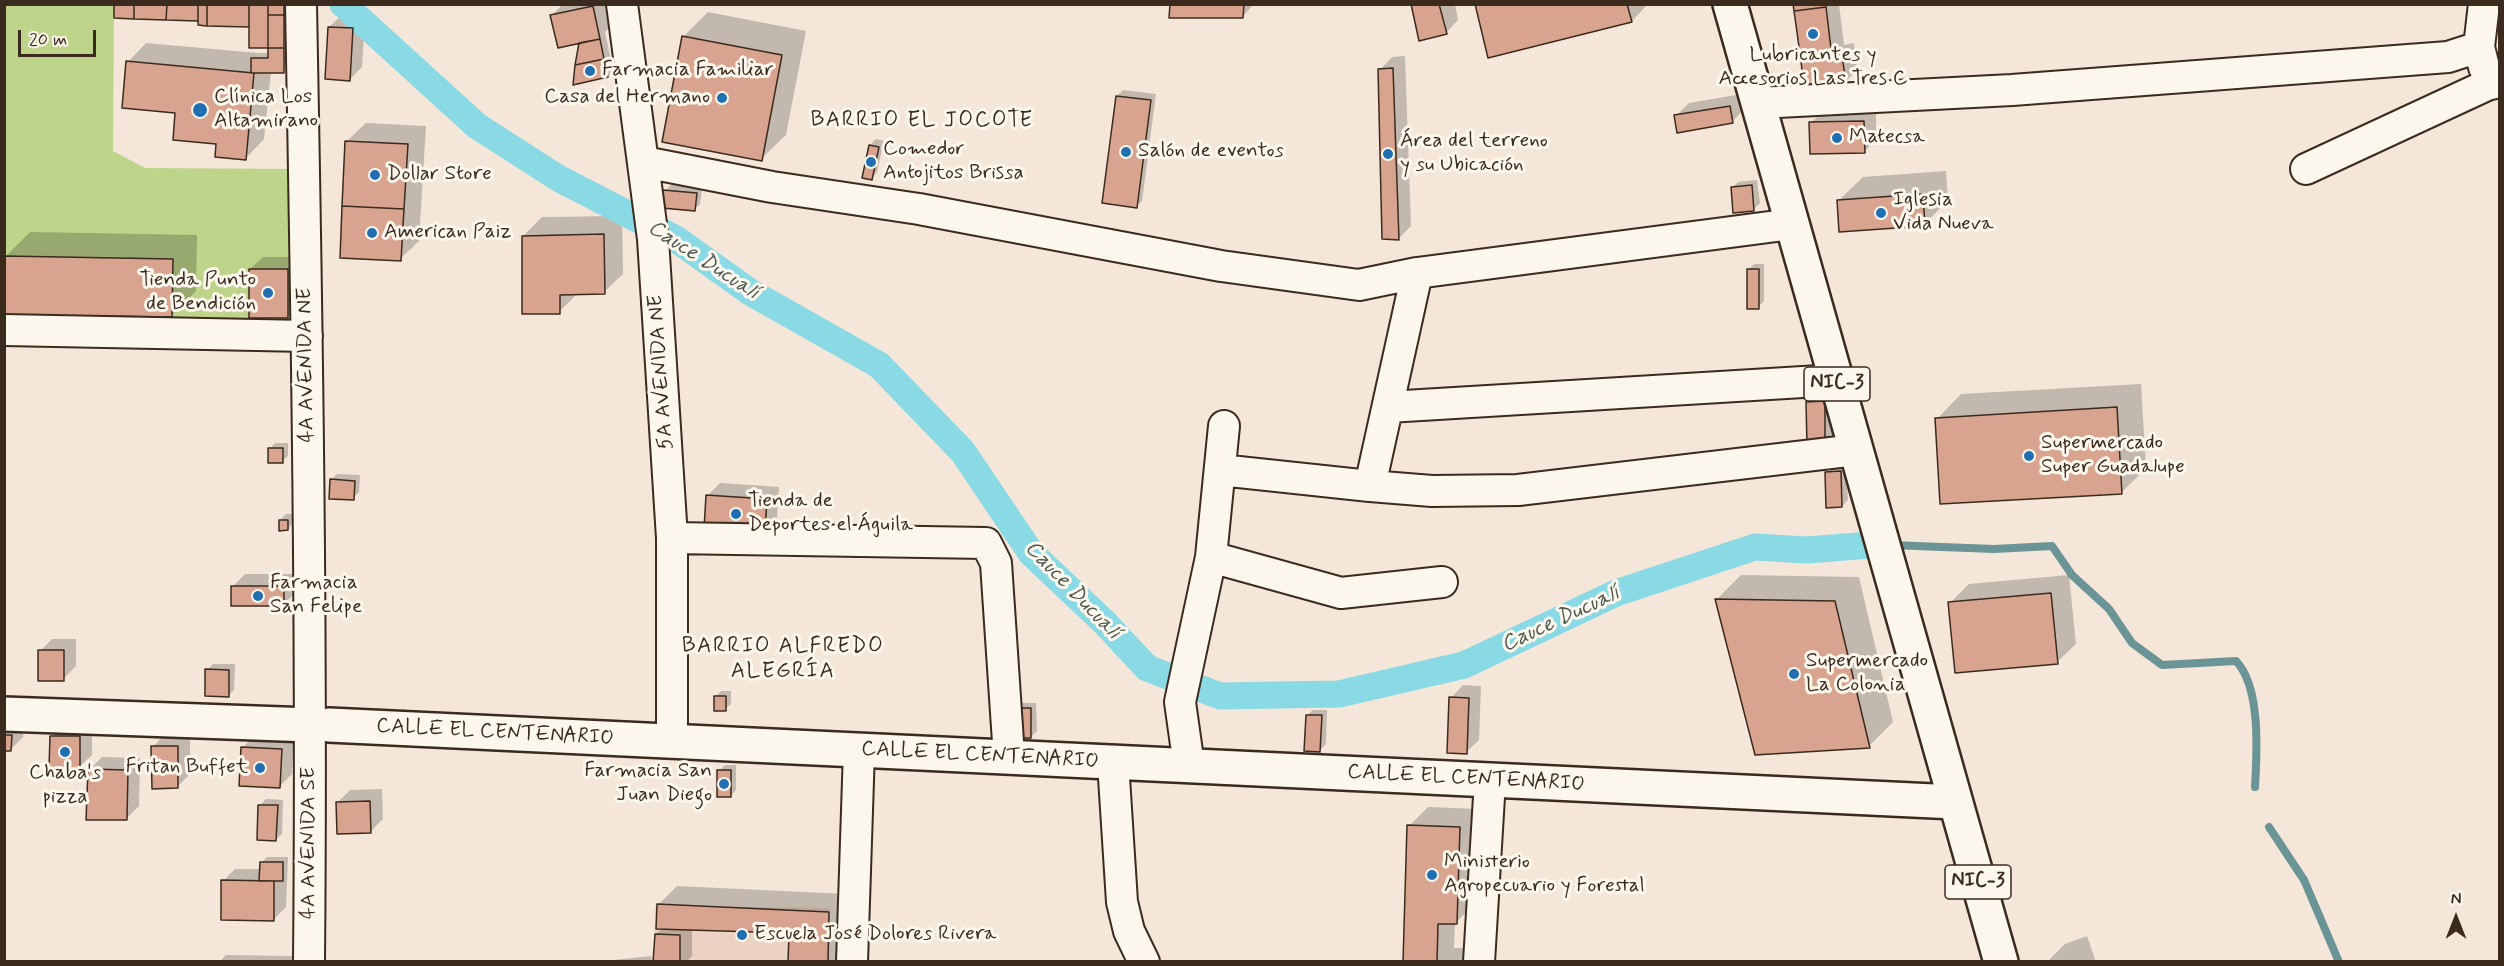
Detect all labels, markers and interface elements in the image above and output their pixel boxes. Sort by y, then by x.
scale bar [21,18,99,56]
marker: Lubricantes y Accesorios Las Tres C [1806,27,1820,41]
text: 20 m [29,28,67,52]
place label: Lubricantes y Accesorios Las Tres C [1718,43,1908,93]
place label: Farmacia Familiar [602,58,774,84]
marker: Farmacia Familiar [583,64,597,78]
place label: Clínica Los Altamirano [214,85,318,135]
place label: Casa del Hermano [544,85,710,111]
marker: Casa del Hermano [715,91,729,105]
marker: Clínica Los Altamirano [191,101,209,119]
district label: BARRIO EL JOCOTE [809,108,1035,134]
place label: Matecsa [1849,125,1925,151]
place label: Área del terreno y su Ubicación [1400,129,1548,179]
marker: Matecsa [1830,131,1844,145]
place label: Comedor Antojitos Brissa [883,137,1024,187]
place label: Salón de eventos [1138,139,1284,165]
marker: Salón de eventos [1119,145,1133,159]
marker: Área del terreno y su Ubicación [1381,147,1395,161]
marker: Comedor Antojitos Brissa [864,155,878,169]
place label: Dollar Store [387,162,492,188]
marker: Dollar Store [368,168,382,182]
place label: Iglesia Vida Nueva [1893,188,1994,238]
marker: Iglesia Vida Nueva [1874,206,1888,220]
water label: Cauce Ducualí [642,215,764,307]
place label: American Paiz [384,220,512,246]
marker: American Paiz [365,226,379,240]
place label: Tienda Punto de Bendición [140,268,256,318]
marker: Tienda Punto de Bendición [261,286,275,300]
street label: 4A AVENIDA NE [293,287,321,443]
street label: 5A AVENIDA NE [644,294,680,450]
road number: NIC-3 [1804,367,1870,401]
place label: Supermercado Super Guadalupe [2041,431,2185,481]
marker: Supermercado Super Guadalupe [2022,449,2036,463]
place label: Tienda de Deportes el Águila [748,489,913,539]
marker: Tienda de Deportes el Águila [729,507,743,521]
water label: Cauce Ducualí [1018,536,1126,646]
place label: Farmacia San Felipe [270,571,362,621]
water label: Cauce Ducualí [1498,581,1624,659]
marker: Farmacia San Felipe [251,589,265,603]
district label: BARRIO ALFREDO ALEGRÍA [679,634,887,686]
place label: Supermercado La Colonia [1806,649,1928,699]
marker: Supermercado La Colonia [1787,667,1801,681]
street label: CALLE EL CENTENARIO [376,714,614,752]
street label: CALLE EL CENTENARIO [861,737,1099,775]
marker: Chaba's pizza [58,745,72,759]
place label: Fritan Buffet [126,755,248,781]
place label: Farmacia San Juan Diego [584,759,712,809]
street label: CALLE EL CENTENARIO [1347,760,1585,798]
place label: Chaba's pizza [29,761,101,811]
marker: Fritan Buffet [253,761,267,775]
street label: 4A AVENIDA SE [297,767,323,919]
marker: Farmacia San Juan Diego [717,777,731,791]
place label: Ministerio Agropecuario y Forestal [1444,850,1645,900]
road number: NIC-3 [1945,865,2011,899]
marker: Ministerio Agropecuario y Forestal [1425,868,1439,882]
north arrow [2426,888,2486,948]
text: N [2451,889,2461,910]
place label: Escuela José Dolores Rivera [754,922,996,948]
marker: Escuela José Dolores Rivera [735,928,749,942]

